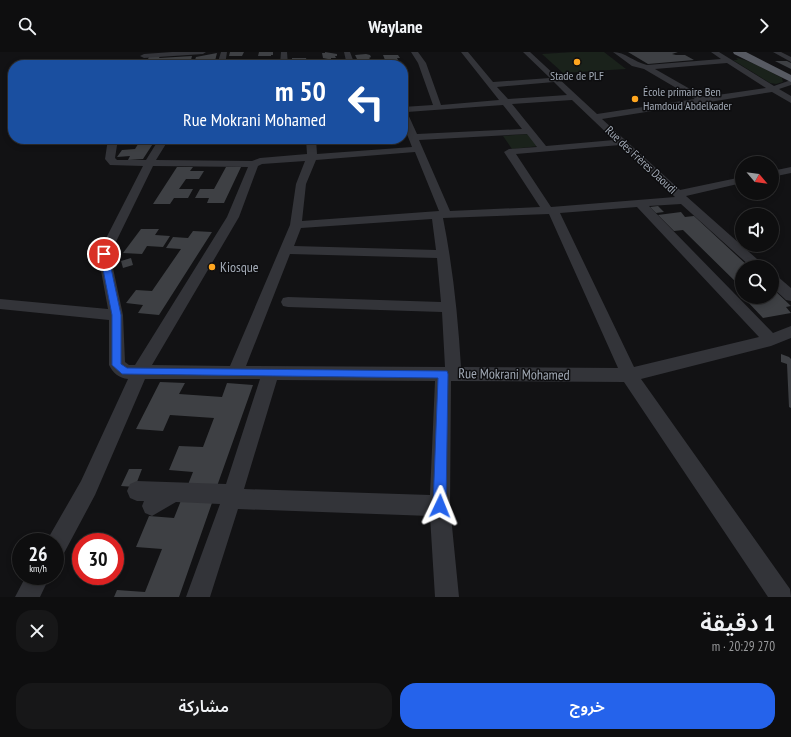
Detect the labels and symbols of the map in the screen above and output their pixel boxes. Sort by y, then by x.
marker: Stade de PLF [572,57,582,67]
place label: Stade de PLF [550,68,604,83]
place label: École primaire Ben Hamdoud Abdelkader [643,84,732,113]
marker: École primaire Ben Hamdoud Abdelkader [630,94,640,104]
street label: Rue des Frères Daoudi [602,123,680,197]
north arrow [735,156,779,200]
pin [87,237,121,271]
place label: Kiosque [220,258,259,276]
marker: Kiosque [207,262,217,272]
street label: Rue Mokrani Mohamed [458,364,570,384]
position arrow [419,485,461,527]
speed limit sign: 30 [72,533,124,585]

